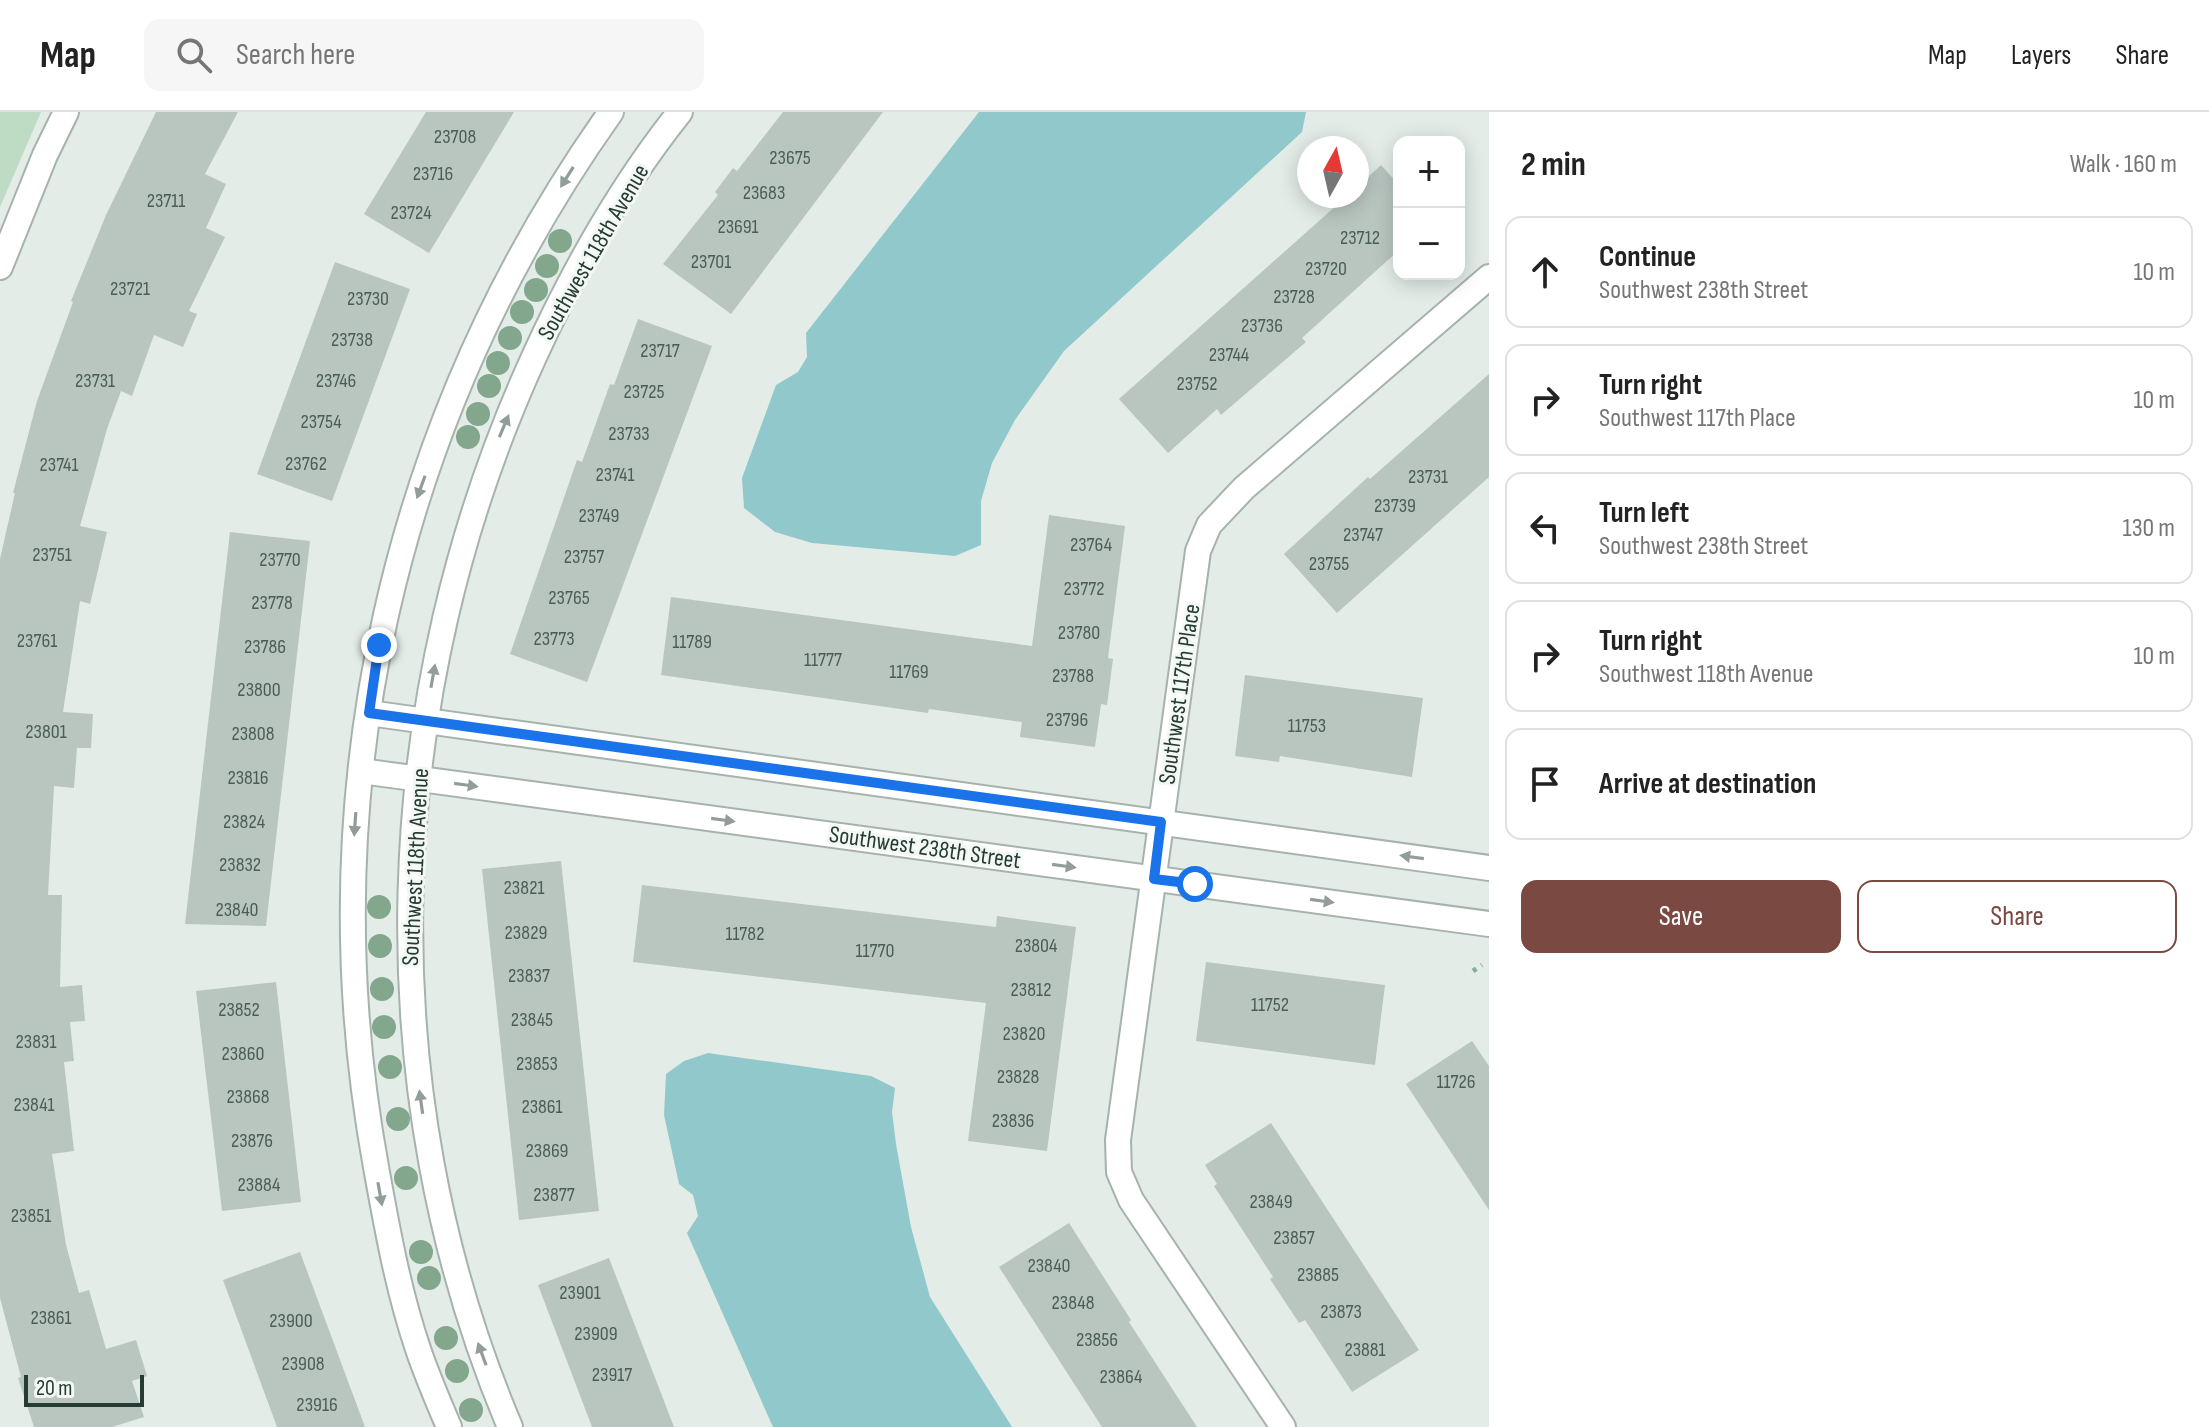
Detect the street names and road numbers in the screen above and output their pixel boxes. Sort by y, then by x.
street label: Southwest 118th Avenue [531,159,655,345]
street label: Southwest 117th Place [1152,602,1206,786]
street label: Southwest 118th Avenue [396,767,435,967]
street label: Southwest 238th Street [827,820,1023,875]

